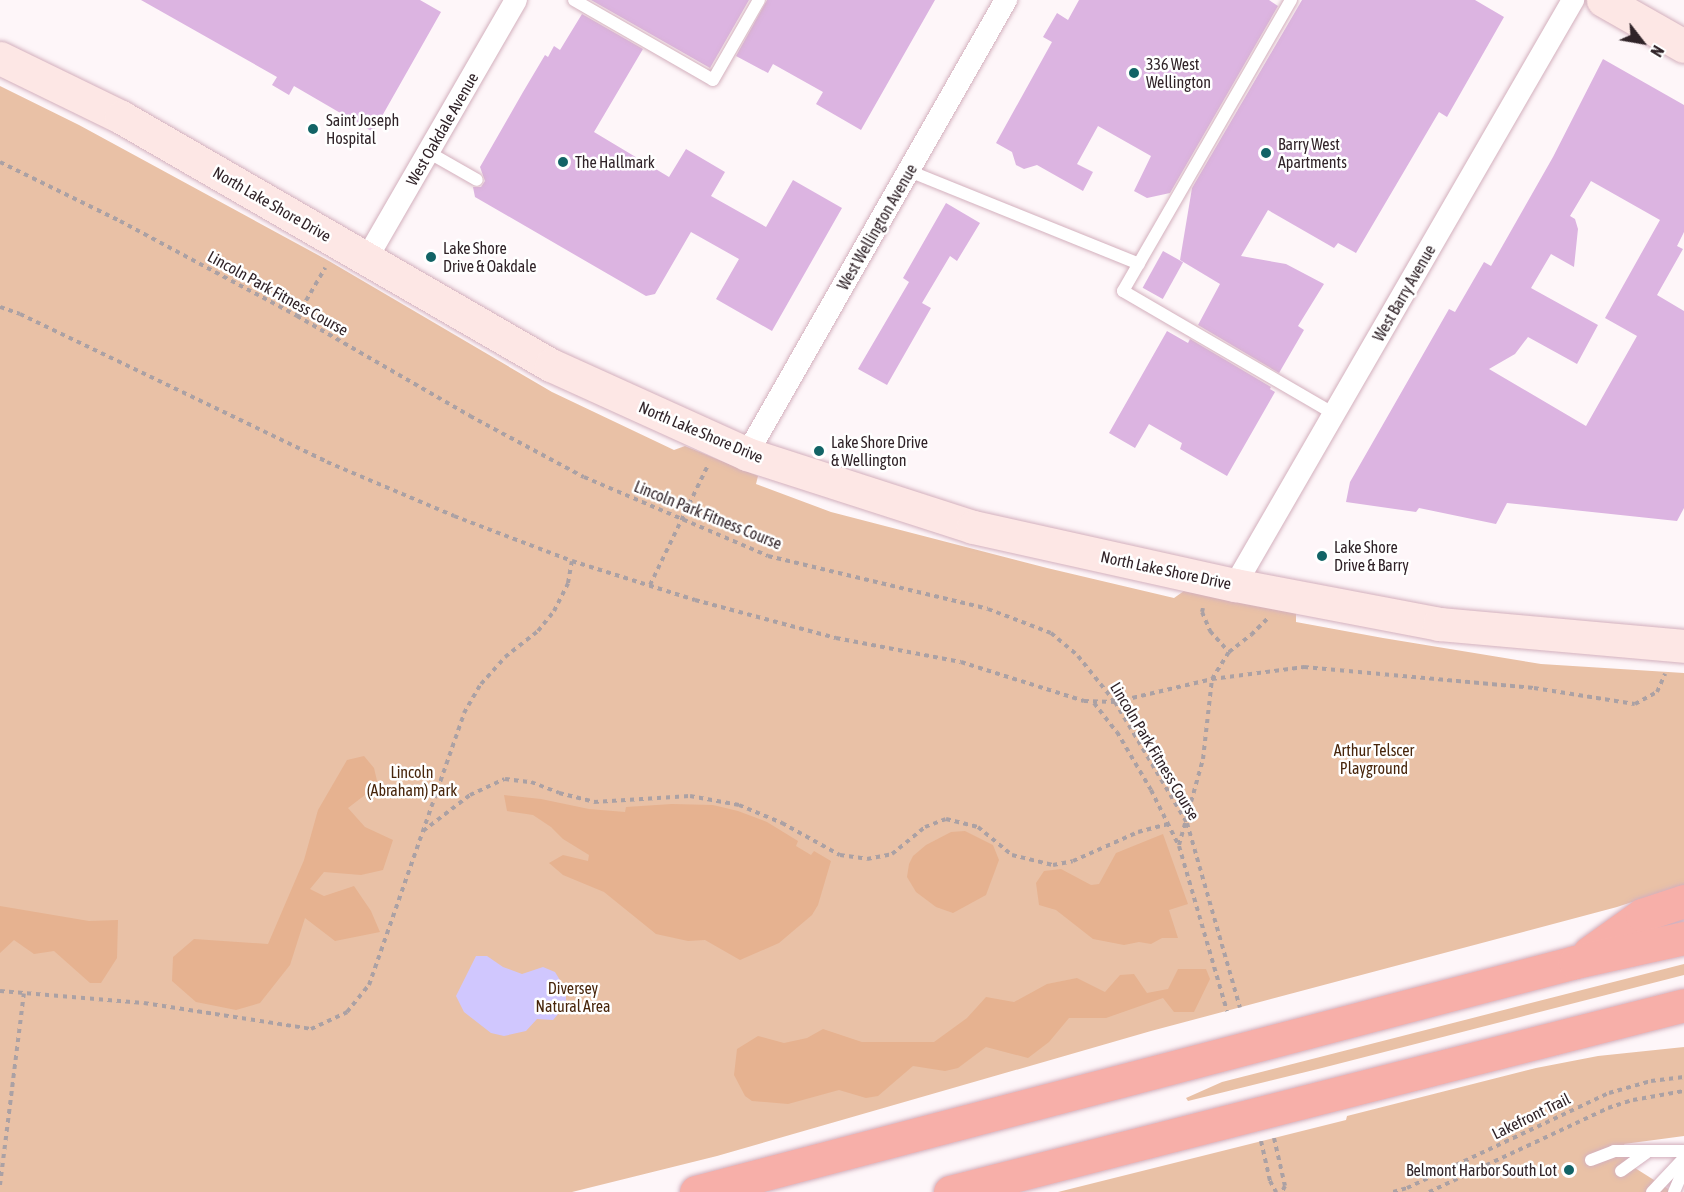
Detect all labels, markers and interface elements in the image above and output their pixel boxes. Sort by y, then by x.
north arrow [1612,12,1672,72]
text: N [1647,43,1668,60]
place label: 336 West Wellington [1146,54,1211,92]
marker: 336 West Wellington [1127,66,1141,80]
street label: West Oakdale Avenue [402,69,482,189]
place label: Saint Joseph Hospital [326,110,399,148]
marker: Saint Joseph Hospital [304,120,322,138]
place label: Barry West Apartments [1278,134,1347,172]
marker: Barry West Apartments [1259,146,1273,160]
place label: The Hallmark [575,152,655,172]
marker: The Hallmark [556,155,570,169]
street label: West Wellington Avenue [833,161,921,293]
street label: North Lake Shore Drive [210,162,334,246]
place label: Lake Shore Drive & Oakdale [443,238,537,276]
street label: West Barry Avenue [1369,241,1439,345]
street label: Lincoln Park Fitness Course [204,246,352,340]
marker: Lake Shore Drive & Oakdale [424,250,438,264]
street label: North Lake Shore Drive [636,397,766,467]
place label: Lake Shore Drive & Wellington [831,432,928,470]
marker: Lake Shore Drive & Wellington [812,444,826,458]
street label: Lincoln Park Fitness Course [631,477,785,553]
place label: Lake Shore Drive & Barry [1334,537,1409,575]
street label: North Lake Shore Drive [1099,547,1233,593]
marker: Lake Shore Drive & Barry [1315,549,1329,563]
street label: Lincoln Park Fitness Course [1106,679,1204,823]
park label: Arthur Telscer Playground [1334,740,1414,778]
park label: Lincoln (Abraham) Park [367,762,457,800]
park label: Diversey Natural Area [536,978,610,1016]
street label: Lakefront Trail [1489,1089,1573,1143]
place label: Belmont Harbor South Lot [1406,1160,1557,1180]
marker: Belmont Harbor South Lot [1562,1163,1576,1177]

